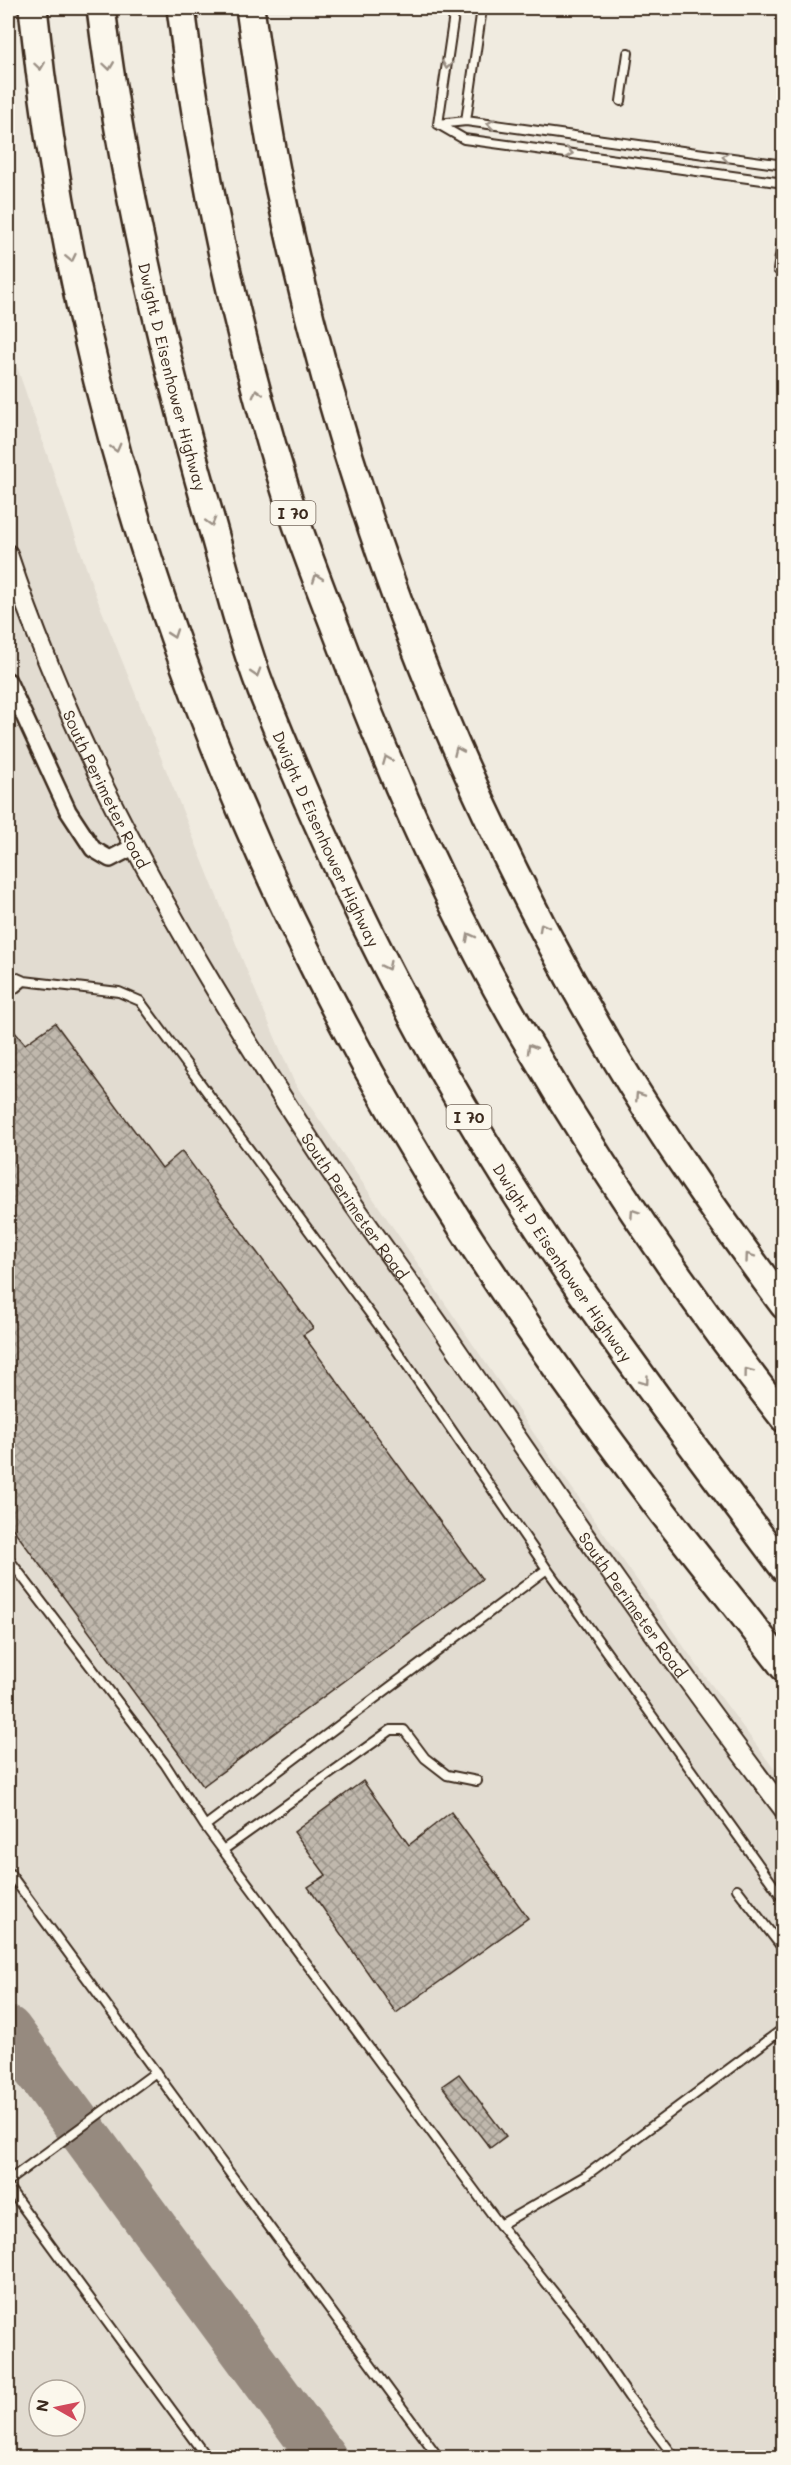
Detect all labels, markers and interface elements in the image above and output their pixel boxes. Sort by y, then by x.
one-way arrow [33,61,46,70]
one-way arrow [102,61,114,70]
one-way arrow [441,61,453,70]
one-way arrow [486,119,495,131]
one-way arrow [565,147,574,159]
one-way arrow [721,151,730,164]
one-way arrow [64,253,77,263]
street label: Dwight D Eisenhower Highway [135,260,212,493]
one-way arrow [252,388,264,399]
one-way arrow [109,442,121,453]
road number: I 70 [270,501,316,525]
one-way arrow [204,516,216,527]
one-way arrow [312,573,324,584]
one-way arrow [165,628,178,639]
one-way arrow [249,667,261,678]
street label: South Perimeter Road [59,706,154,872]
street label: Dwight D Eisenhower Highway [269,727,385,950]
one-way arrow [453,747,465,758]
one-way arrow [382,756,394,767]
one-way arrow [539,923,550,933]
one-way arrow [466,932,477,943]
one-way arrow [379,960,391,971]
one-way arrow [527,1044,538,1054]
one-way arrow [635,1092,647,1102]
road number: I 70 [446,1105,492,1129]
street label: South Perimeter Road [297,1128,414,1283]
street label: Dwight D Eisenhower Highway [489,1159,638,1366]
one-way arrow [630,1209,641,1220]
one-way arrow [745,1253,756,1264]
one-way arrow [744,1367,755,1378]
one-way arrow [638,1374,649,1385]
street label: South Perimeter Road [575,1527,692,1681]
north arrow [27,2378,87,2438]
text: N [30,2398,53,2413]

